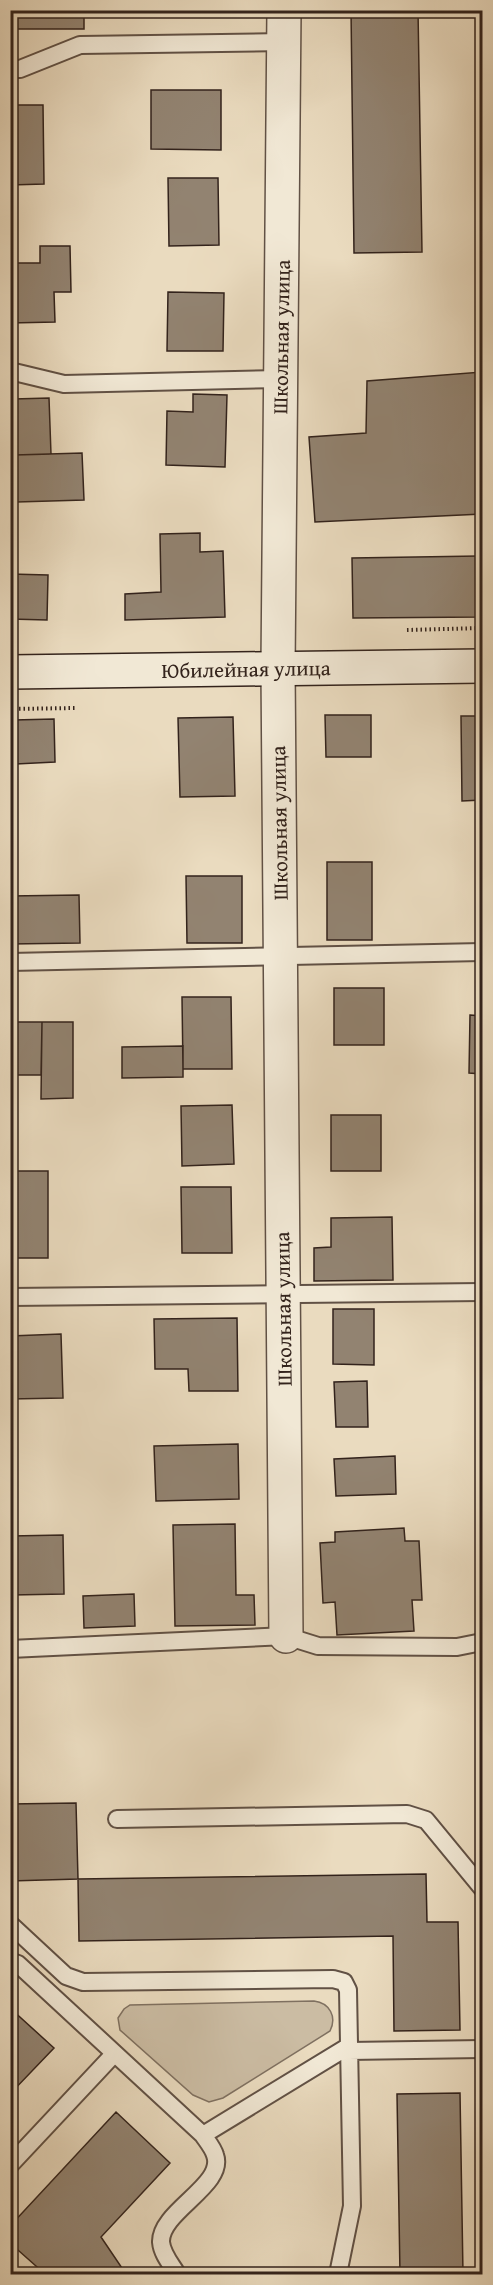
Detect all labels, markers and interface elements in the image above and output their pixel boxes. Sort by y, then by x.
street label: Школьная улица [264,259,298,415]
street label: Юбилейная улица [161,652,331,686]
street label: Школьная улица [262,745,296,901]
street label: Школьная улица [266,1231,300,1387]

